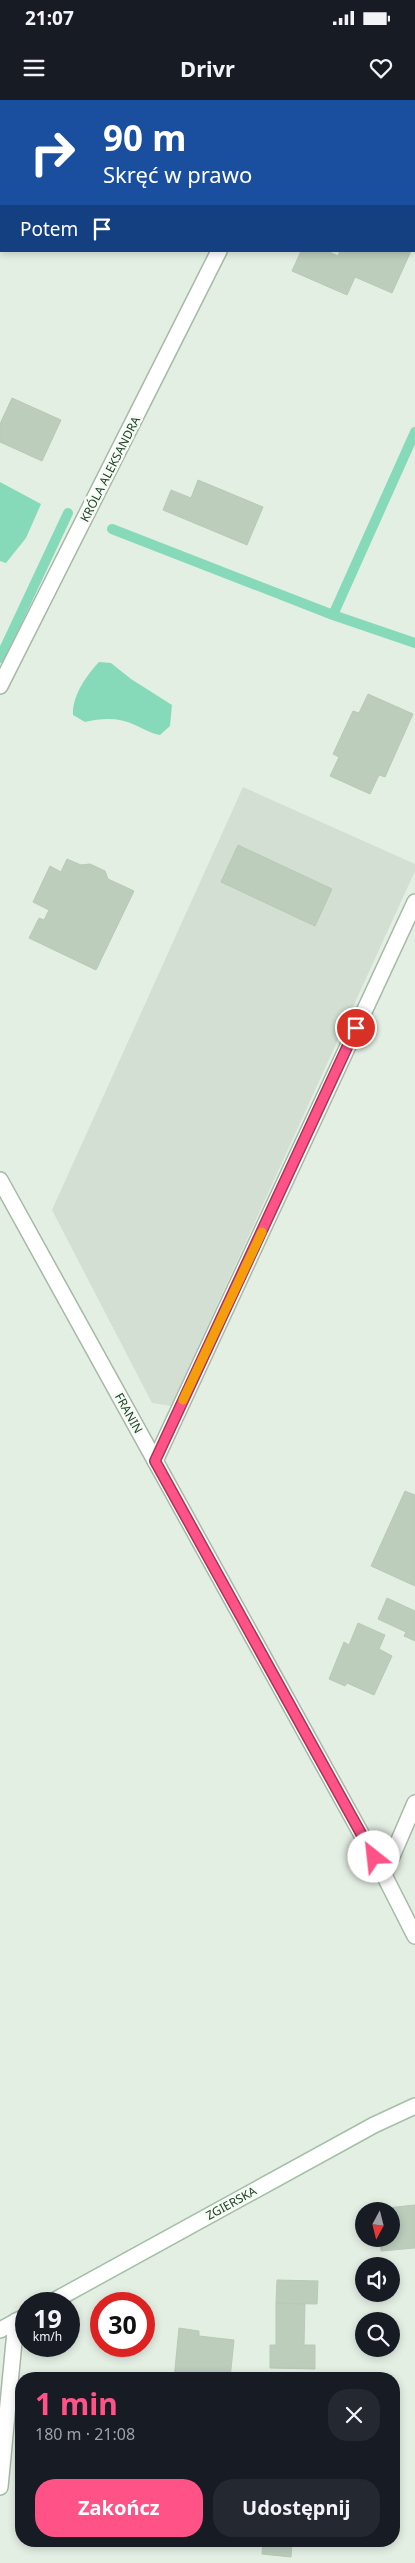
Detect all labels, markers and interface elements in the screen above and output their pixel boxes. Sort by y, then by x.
text: 21:07 [25,5,74,31]
text: Drivr [180,53,235,83]
icon: menu [20,54,48,82]
icon: heart [367,54,395,82]
text: 90 m [103,114,186,161]
icon: right [20,120,85,185]
text: Skręć w prawo [103,159,252,189]
icon: arrive [88,215,116,243]
text: Potem [20,216,78,242]
street label: KRÓLA ALEKSANDRA [76,413,144,525]
pin [335,1007,377,1049]
icon: arrive [342,1014,370,1042]
street label: FRANIN [111,1390,147,1436]
position arrow [347,1830,399,1882]
street label: ZGIERSKA [203,2182,260,2224]
north arrow [355,2202,400,2248]
map controls [355,2202,400,2357]
button: sound [355,2257,400,2302]
speed limit sign: 30 [90,2292,155,2357]
text: 19 [33,2301,62,2335]
button: search [355,2312,400,2357]
text: km/h [33,2328,62,2345]
text: 1 min [35,2383,118,2424]
button: close [328,2389,380,2441]
text: 180 m · 21:08 [35,2423,135,2445]
button: Zakończ [35,2479,203,2537]
button: Udostępnij [213,2479,380,2537]

